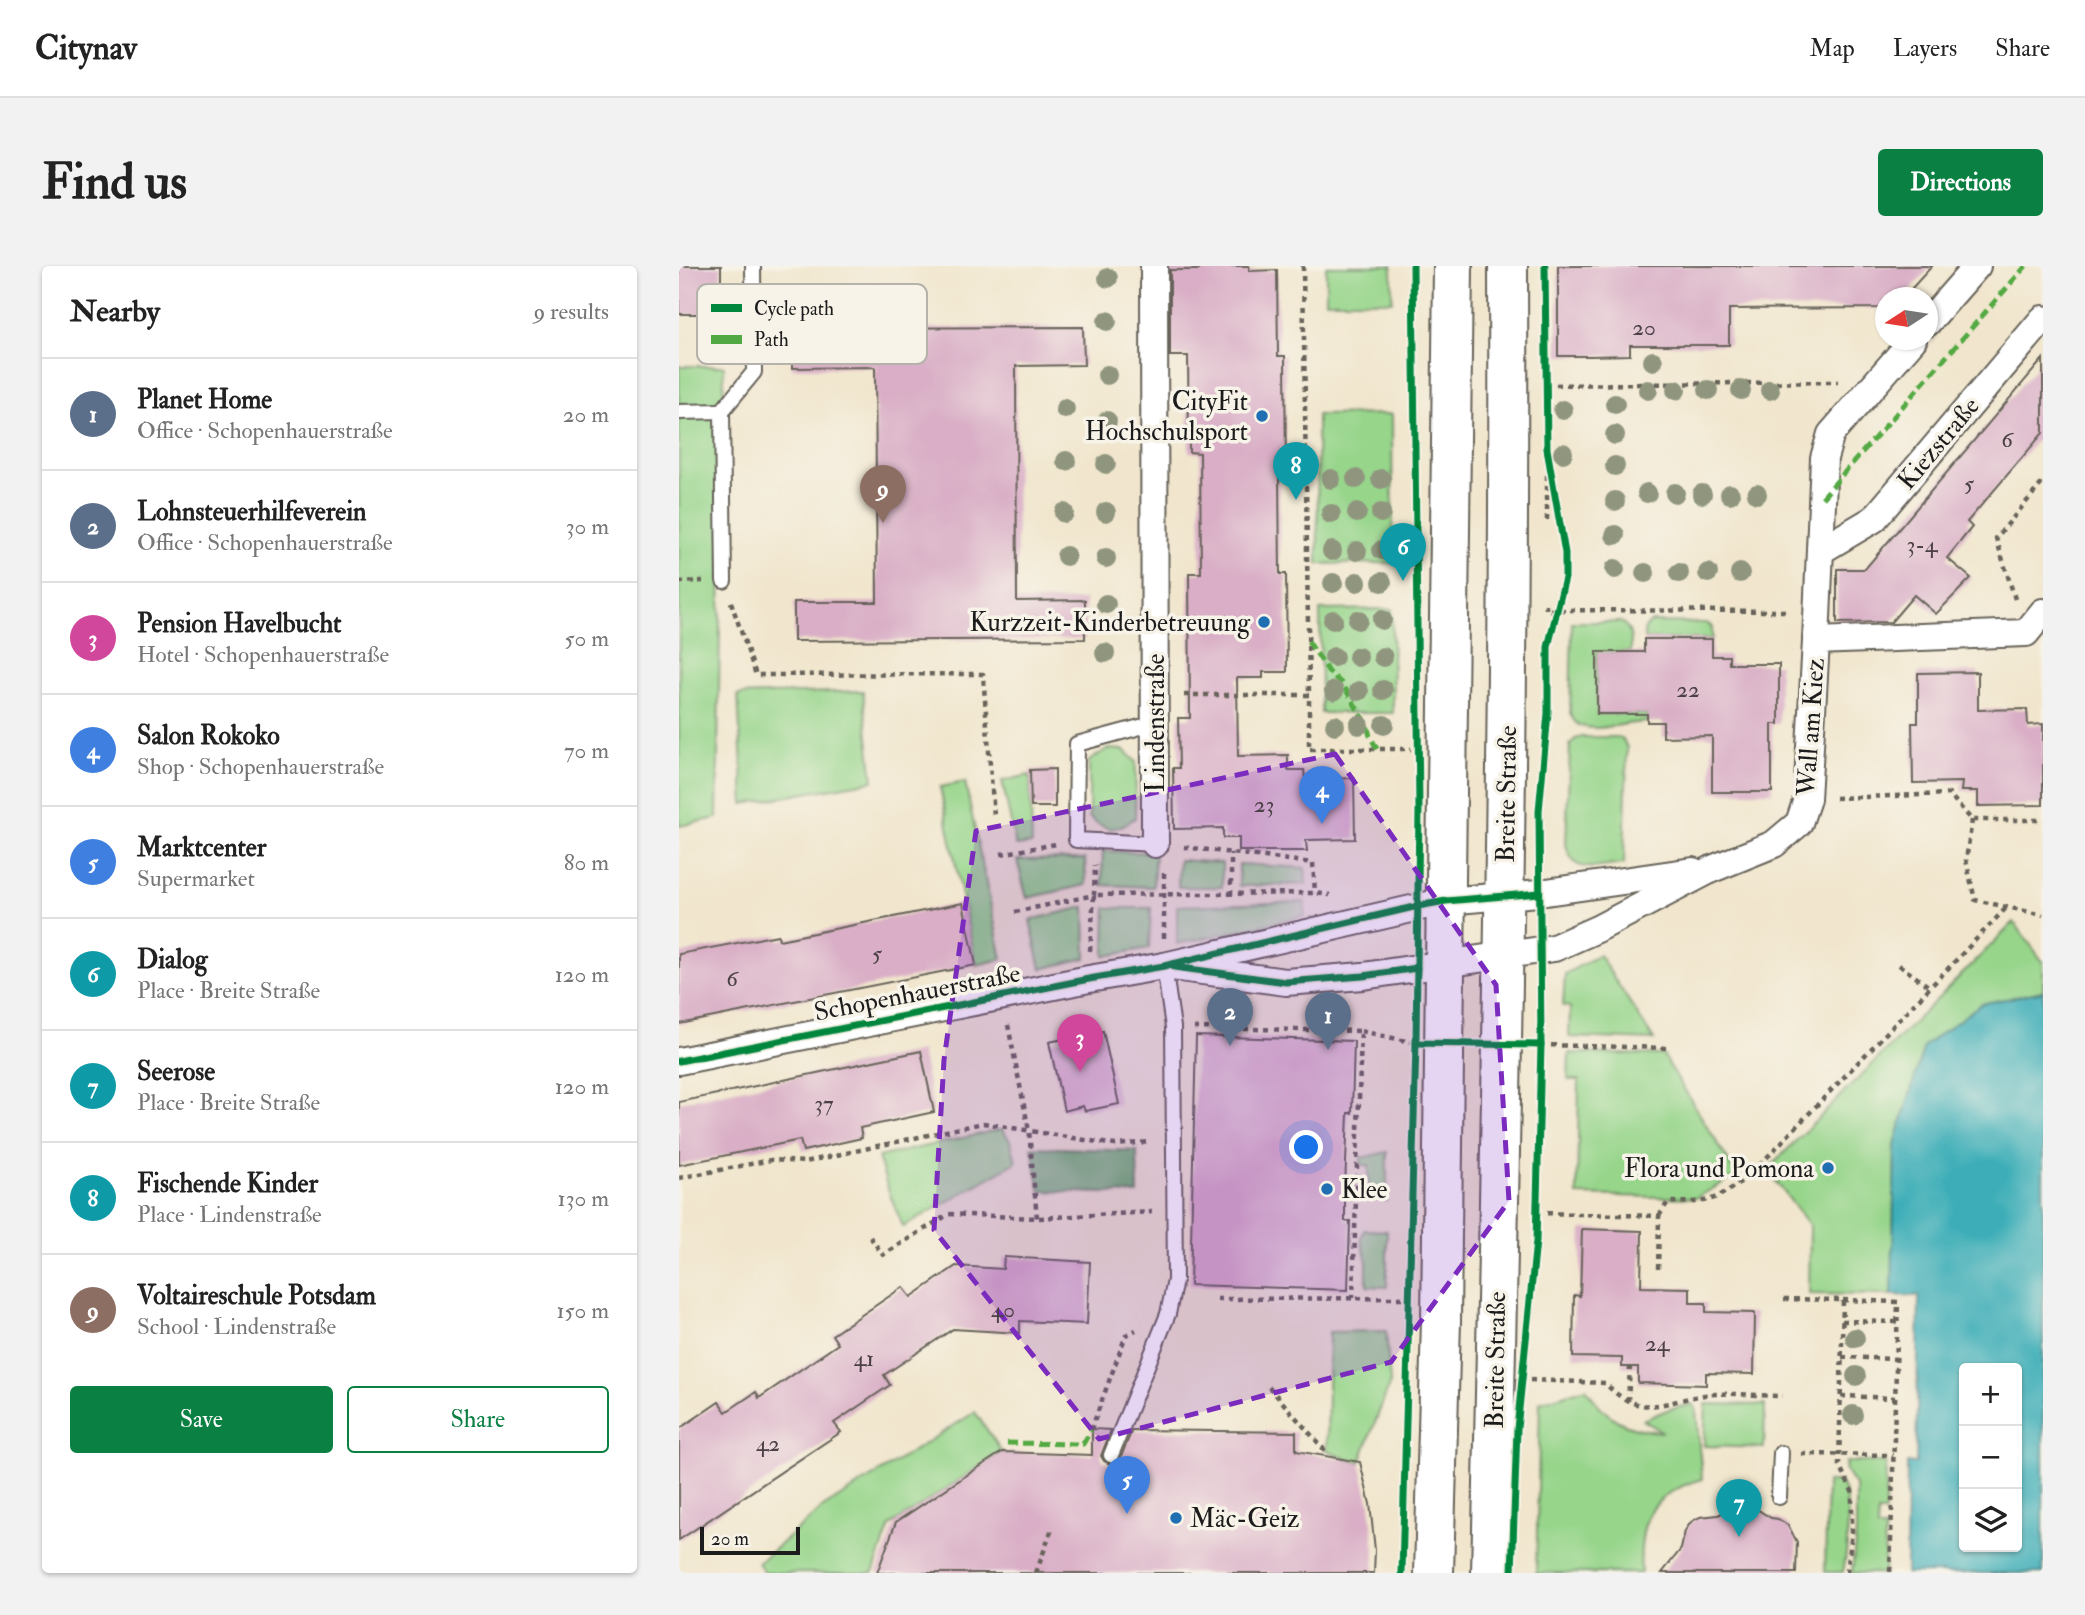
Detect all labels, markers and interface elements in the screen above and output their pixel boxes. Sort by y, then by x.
text: Citynav [35,28,137,69]
text: Map [1810,33,1855,64]
text: Layers [1893,33,1957,64]
text: Share [1995,33,2050,64]
button: Directions [1878,149,2043,216]
text: Find us [42,152,187,213]
legend [697,284,927,364]
north arrow [1875,287,1938,350]
text: Nearby [70,293,160,330]
text: 9 results [533,297,609,326]
text: Cycle path [754,297,834,322]
house number: 20 [1632,313,1656,342]
text: Path [754,328,789,352]
text: Planet Home [137,384,272,416]
place label: CityFit Hochschulsport [1085,386,1248,449]
street label: Kiezstraße [1891,391,1987,496]
text: 1 [89,400,97,429]
text: 20 m [563,400,609,429]
marker: CityFit Hochschulsport [1254,408,1270,424]
text: Office · Schopenhauerstraße [137,416,393,445]
house number: 6 [2001,425,2014,454]
pin: 8 [1273,442,1319,500]
pin: 9 [860,465,906,523]
house number: 5 [1964,469,1974,498]
text: Lohnsteuerhilfeverein [137,496,367,528]
text: 2 [87,512,99,541]
text: 30 m [566,512,609,541]
pin: 6 [1380,523,1426,581]
text: Office · Schopenhauerstraße [137,528,393,557]
house number: 3-4 [1907,530,1939,559]
place label: Kurzzeit-Kinderbetreuung [970,607,1251,639]
text: Pension Havelbucht [137,608,341,640]
marker: Kurzzeit-Kinderbetreuung [1256,614,1272,630]
text: 3 [89,624,97,653]
text: 50 m [565,624,609,653]
text: Hotel · Schopenhauerstraße [137,640,389,669]
street label: Lindenstraße [1140,653,1172,792]
street label: Wall am Kiez [1790,656,1832,798]
house number: 22 [1676,675,1700,704]
text: Salon Rokoko [137,720,280,752]
street label: Breite Straße [1490,725,1524,863]
text: 4 [87,736,99,765]
text: 70 m [564,736,609,765]
text: Shop · Schopenhauerstraße [137,752,384,781]
pin: 4 [1299,766,1345,824]
house number: 23 [1254,790,1274,819]
text: Marktcenter [137,832,266,864]
text: 5 [88,848,98,877]
text: 80 m [564,848,609,877]
text: Supermarket [137,864,255,893]
house number: 5 [872,939,882,968]
text: Dialog [137,944,208,976]
street label: Schopenhauerstraße [811,957,1023,1030]
text: 6 [87,960,99,989]
text: 120 m [555,960,609,989]
house number: 6 [726,964,739,993]
text: Place · Breite Straße [137,976,320,1005]
pin: 2 [1207,988,1253,1046]
pin: 1 [1305,992,1351,1050]
pin: 3 [1057,1014,1103,1072]
text: Seerose [137,1056,215,1088]
text: 7 [88,1072,98,1101]
text: 120 m [555,1072,609,1101]
text: Place · Breite Straße [137,1088,320,1117]
house number: 37 [814,1089,834,1118]
your location [1289,1130,1323,1164]
place label: Flora und Pomona [1624,1153,1814,1185]
marker: Flora und Pomona [1820,1160,1836,1176]
text: Fischende Kinder [137,1168,318,1200]
place label: Klee [1341,1174,1388,1206]
marker: Klee [1319,1181,1335,1197]
text: 8 [88,1184,98,1213]
text: 130 m [557,1184,609,1213]
text: Place · Lindenstraße [137,1200,322,1229]
text: Voltaireschule Potsdam [137,1280,376,1312]
street label: Breite Straße [1479,1291,1513,1429]
house number: 40 [991,1295,1015,1324]
text: 9 [87,1296,99,1325]
text: 150 m [556,1296,609,1325]
text: School · Lindenstraße [137,1312,336,1341]
house number: 24 [1645,1329,1671,1358]
house number: 41 [854,1344,874,1373]
map controls [1959,1363,2022,1552]
button: + [1959,1363,2022,1426]
button: Save [70,1386,333,1453]
button: Share [347,1386,609,1453]
button: − [1959,1426,2022,1489]
house number: 42 [756,1429,780,1458]
pin: 5 [1104,1456,1150,1514]
pin: 7 [1716,1479,1762,1537]
button: layers [1959,1489,2022,1552]
place label: Mäc-Geiz [1190,1503,1300,1535]
marker: Mäc-Geiz [1168,1510,1184,1526]
scale bar [700,1524,800,1556]
text: 20 m [711,1527,749,1551]

